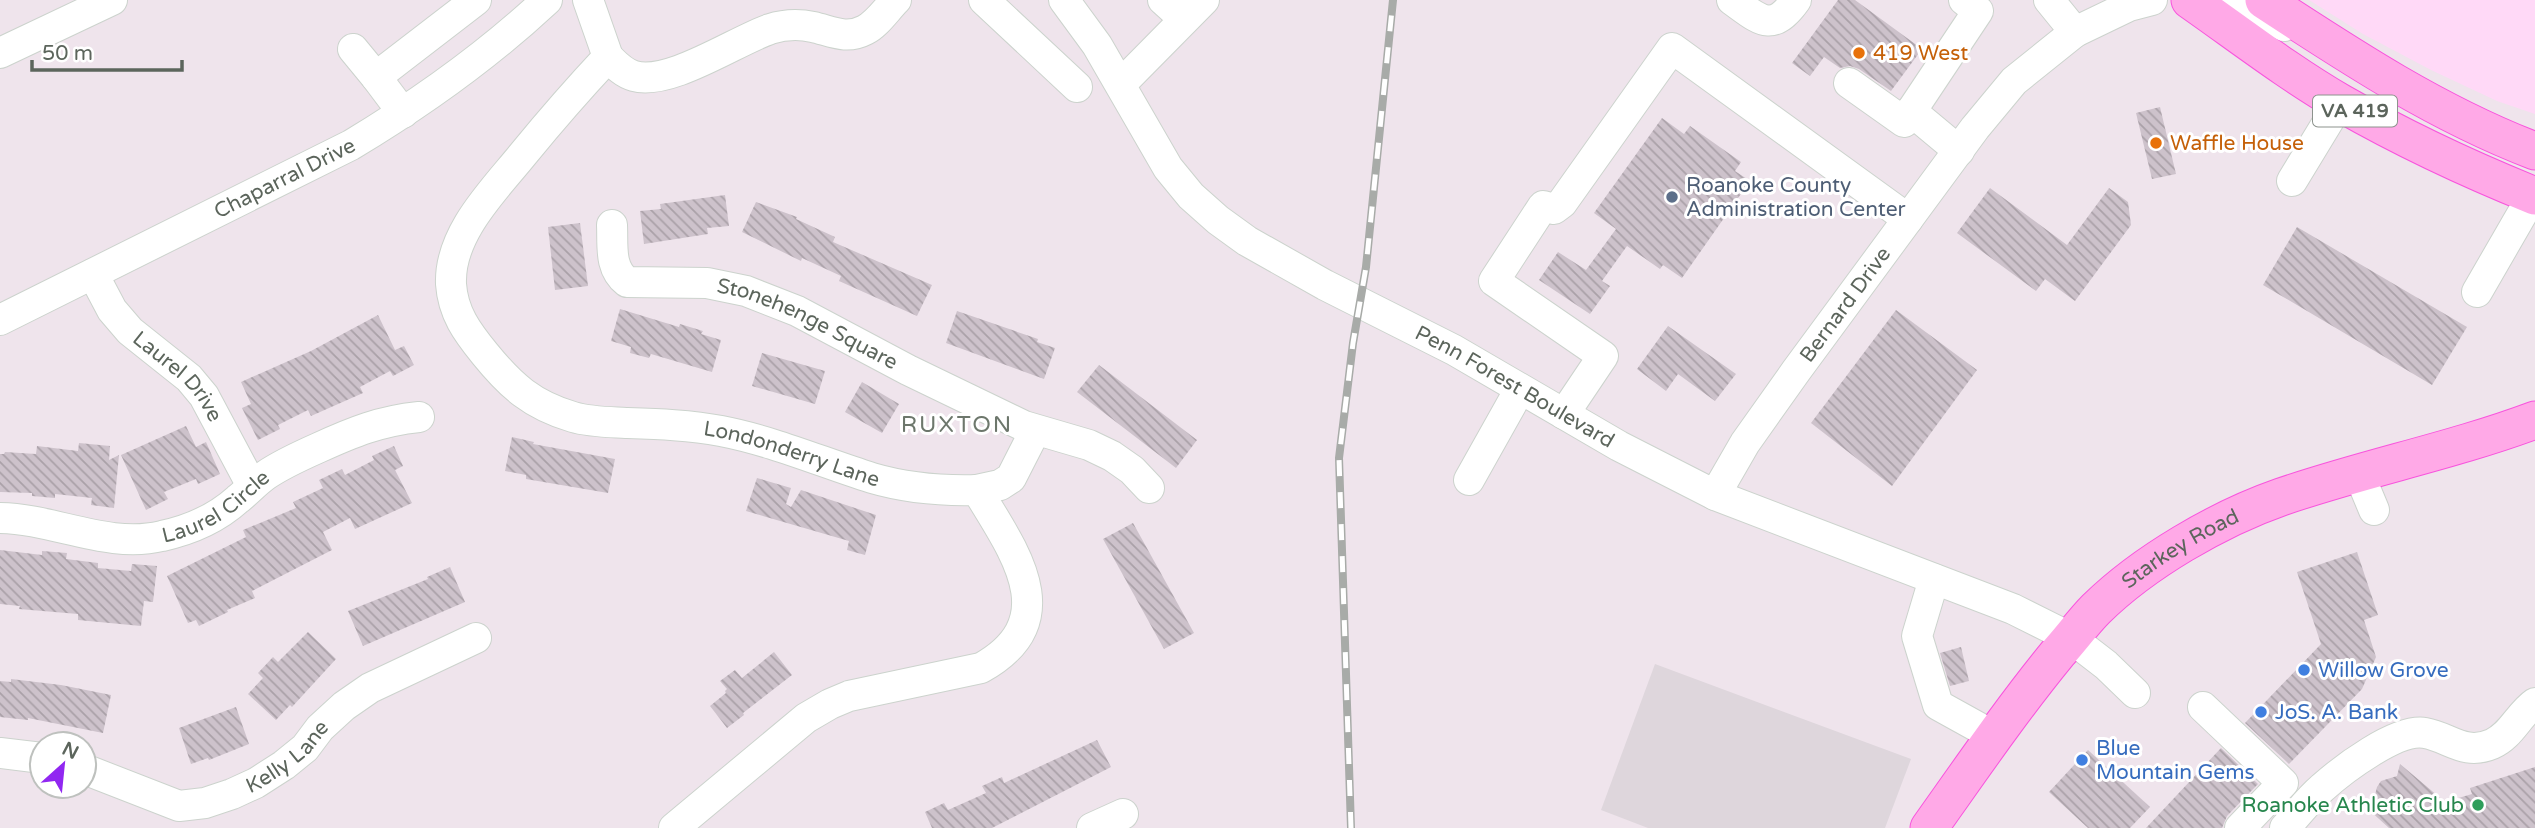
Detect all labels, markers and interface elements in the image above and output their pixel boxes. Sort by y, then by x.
scale bar [32,28,182,72]
text: 50 m [42,41,93,66]
place label: 419 West [1873,41,1968,66]
marker: 419 West [1851,45,1867,61]
road number: VA 419 [2313,96,2397,127]
place label: Waffle House [2170,131,2304,156]
street label: Chaparral Drive [210,132,359,224]
marker: Waffle House [2148,135,2164,151]
place label: Roanoke County Administration Center [1686,173,1906,222]
marker: Roanoke County Administration Center [1664,189,1680,205]
street label: Bernard Drive [1794,242,1896,367]
street label: Stonehenge Square [715,273,902,375]
street label: Penn Forest Boulevard [1411,320,1619,453]
street label: Laurel Drive [128,326,228,426]
district label: RUXTON [901,411,1013,439]
street label: Londonderry Lane [702,416,883,492]
street label: Laurel Circle [159,464,274,548]
street label: Starkey Road [2117,503,2243,594]
place label: Willow Grove [2318,658,2449,683]
marker: Willow Grove [2296,662,2312,678]
place label: JoS. A. Bank [2275,700,2398,725]
marker: JoS. A. Bank [2253,704,2269,720]
street label: Kelly Lane [242,714,333,798]
north arrow [28,730,98,800]
place label: Blue Mountain Gems [2096,736,2255,785]
text: N [58,737,82,764]
marker: Blue Mountain Gems [2074,752,2090,768]
place label: Roanoke Athletic Club [2241,793,2464,818]
marker: Roanoke Athletic Club [2470,797,2486,813]

